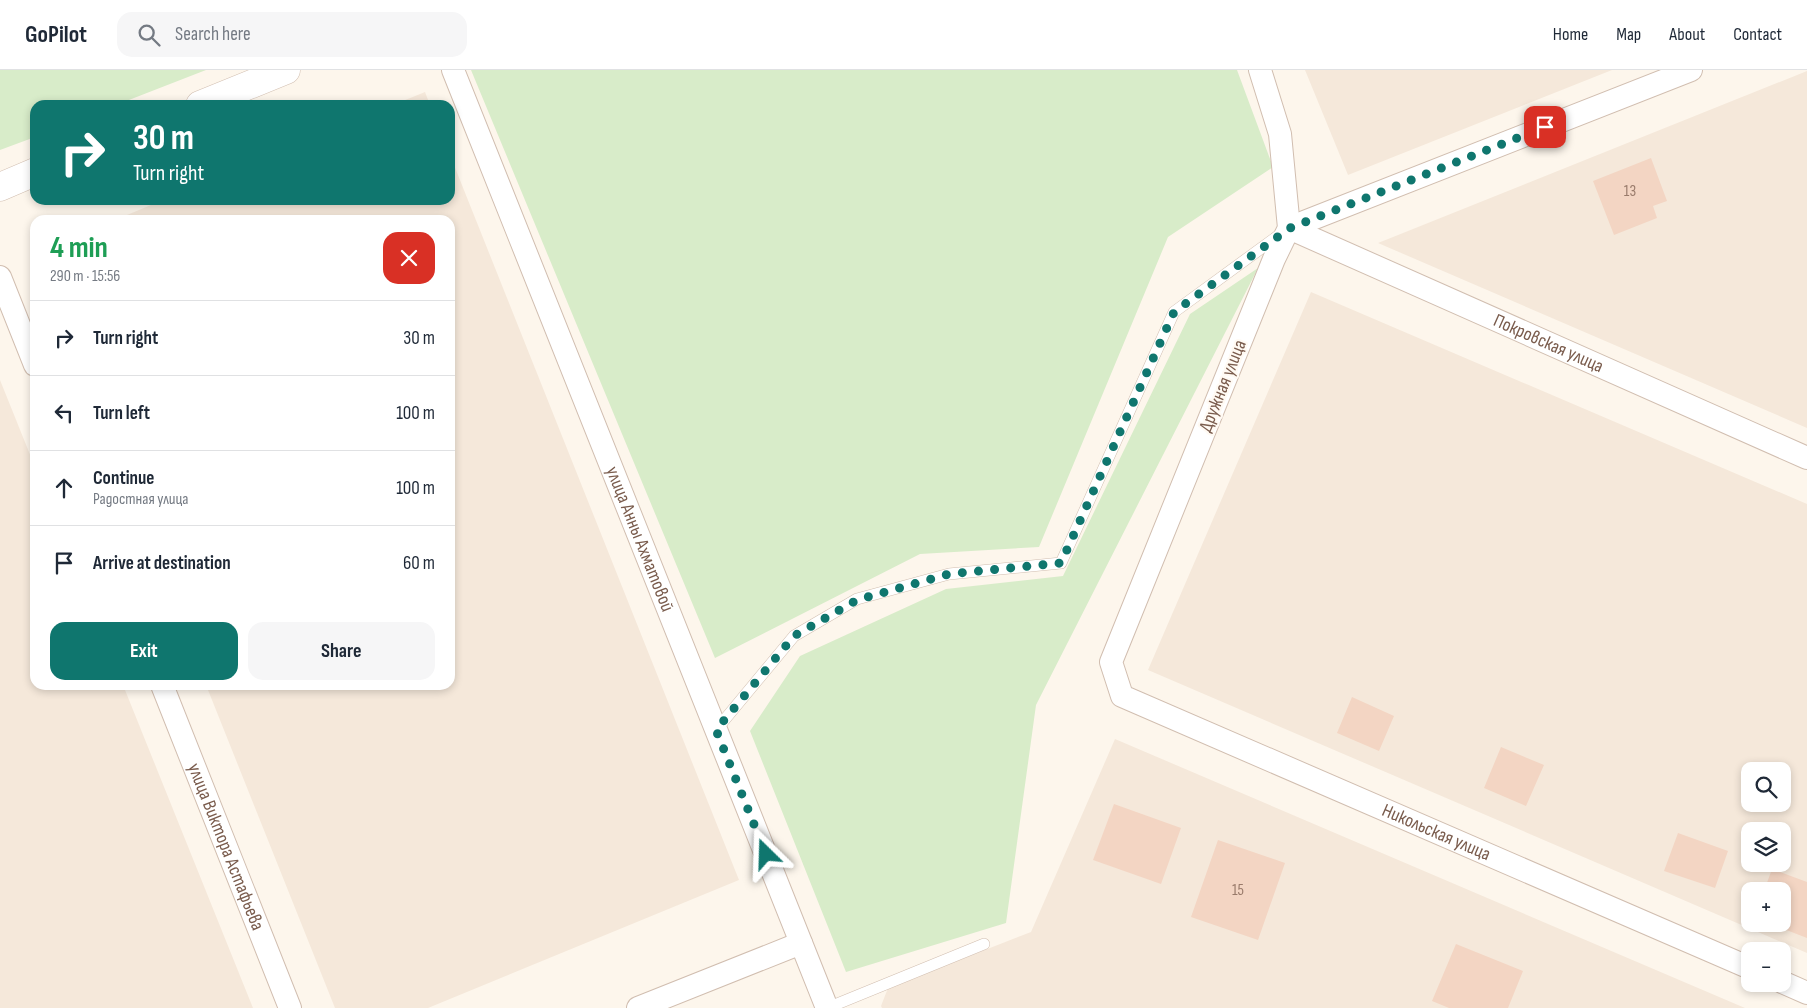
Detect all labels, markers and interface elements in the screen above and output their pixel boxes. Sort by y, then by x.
search box [117,12,467,57]
text: GoPilot [25,20,87,49]
icon: search [135,21,163,49]
text: Search here [175,23,251,46]
text: Home [1553,24,1588,45]
text: Map [1616,24,1641,45]
text: About [1669,24,1705,45]
text: Contact [1733,24,1782,45]
pin [1524,106,1566,148]
icon: arrive [1531,113,1559,141]
text: 30 m [133,117,194,160]
icon: right [50,120,115,185]
text: Turn right [133,160,204,187]
house number: 13 [1624,182,1636,201]
text: 4 min [50,230,108,266]
button: close [383,232,435,284]
text: 290 m · 15:56 [50,267,120,286]
street label: Покровская улица [1490,309,1607,378]
icon: right [50,324,78,352]
text: Turn right [93,327,158,350]
text: 30 m [403,327,435,350]
street label: Дружная улица [1194,337,1252,435]
icon: left [50,399,78,427]
text: Turn left [93,402,150,425]
text: 100 m [396,402,435,425]
street label: улица Анны Ахматовой [601,463,679,615]
text: Continue [93,467,154,490]
icon: ahead [50,474,78,502]
text: 100 m [396,477,435,500]
text: Радостная улица [93,490,188,509]
icon: arrive [50,549,78,577]
text: Arrive at destination [93,552,231,575]
text: 60 m [403,552,435,575]
button: Exit [50,622,238,680]
button: Share [248,622,435,680]
street label: улица Виктора Астафьева [183,760,270,934]
map controls [1741,762,1791,992]
button: search [1741,762,1791,812]
street label: Никольская улица [1379,799,1494,866]
button: layers [1741,822,1791,872]
position arrow [739,827,791,879]
house number: 15 [1232,881,1244,900]
button: + [1741,882,1791,932]
button: − [1741,942,1791,992]

